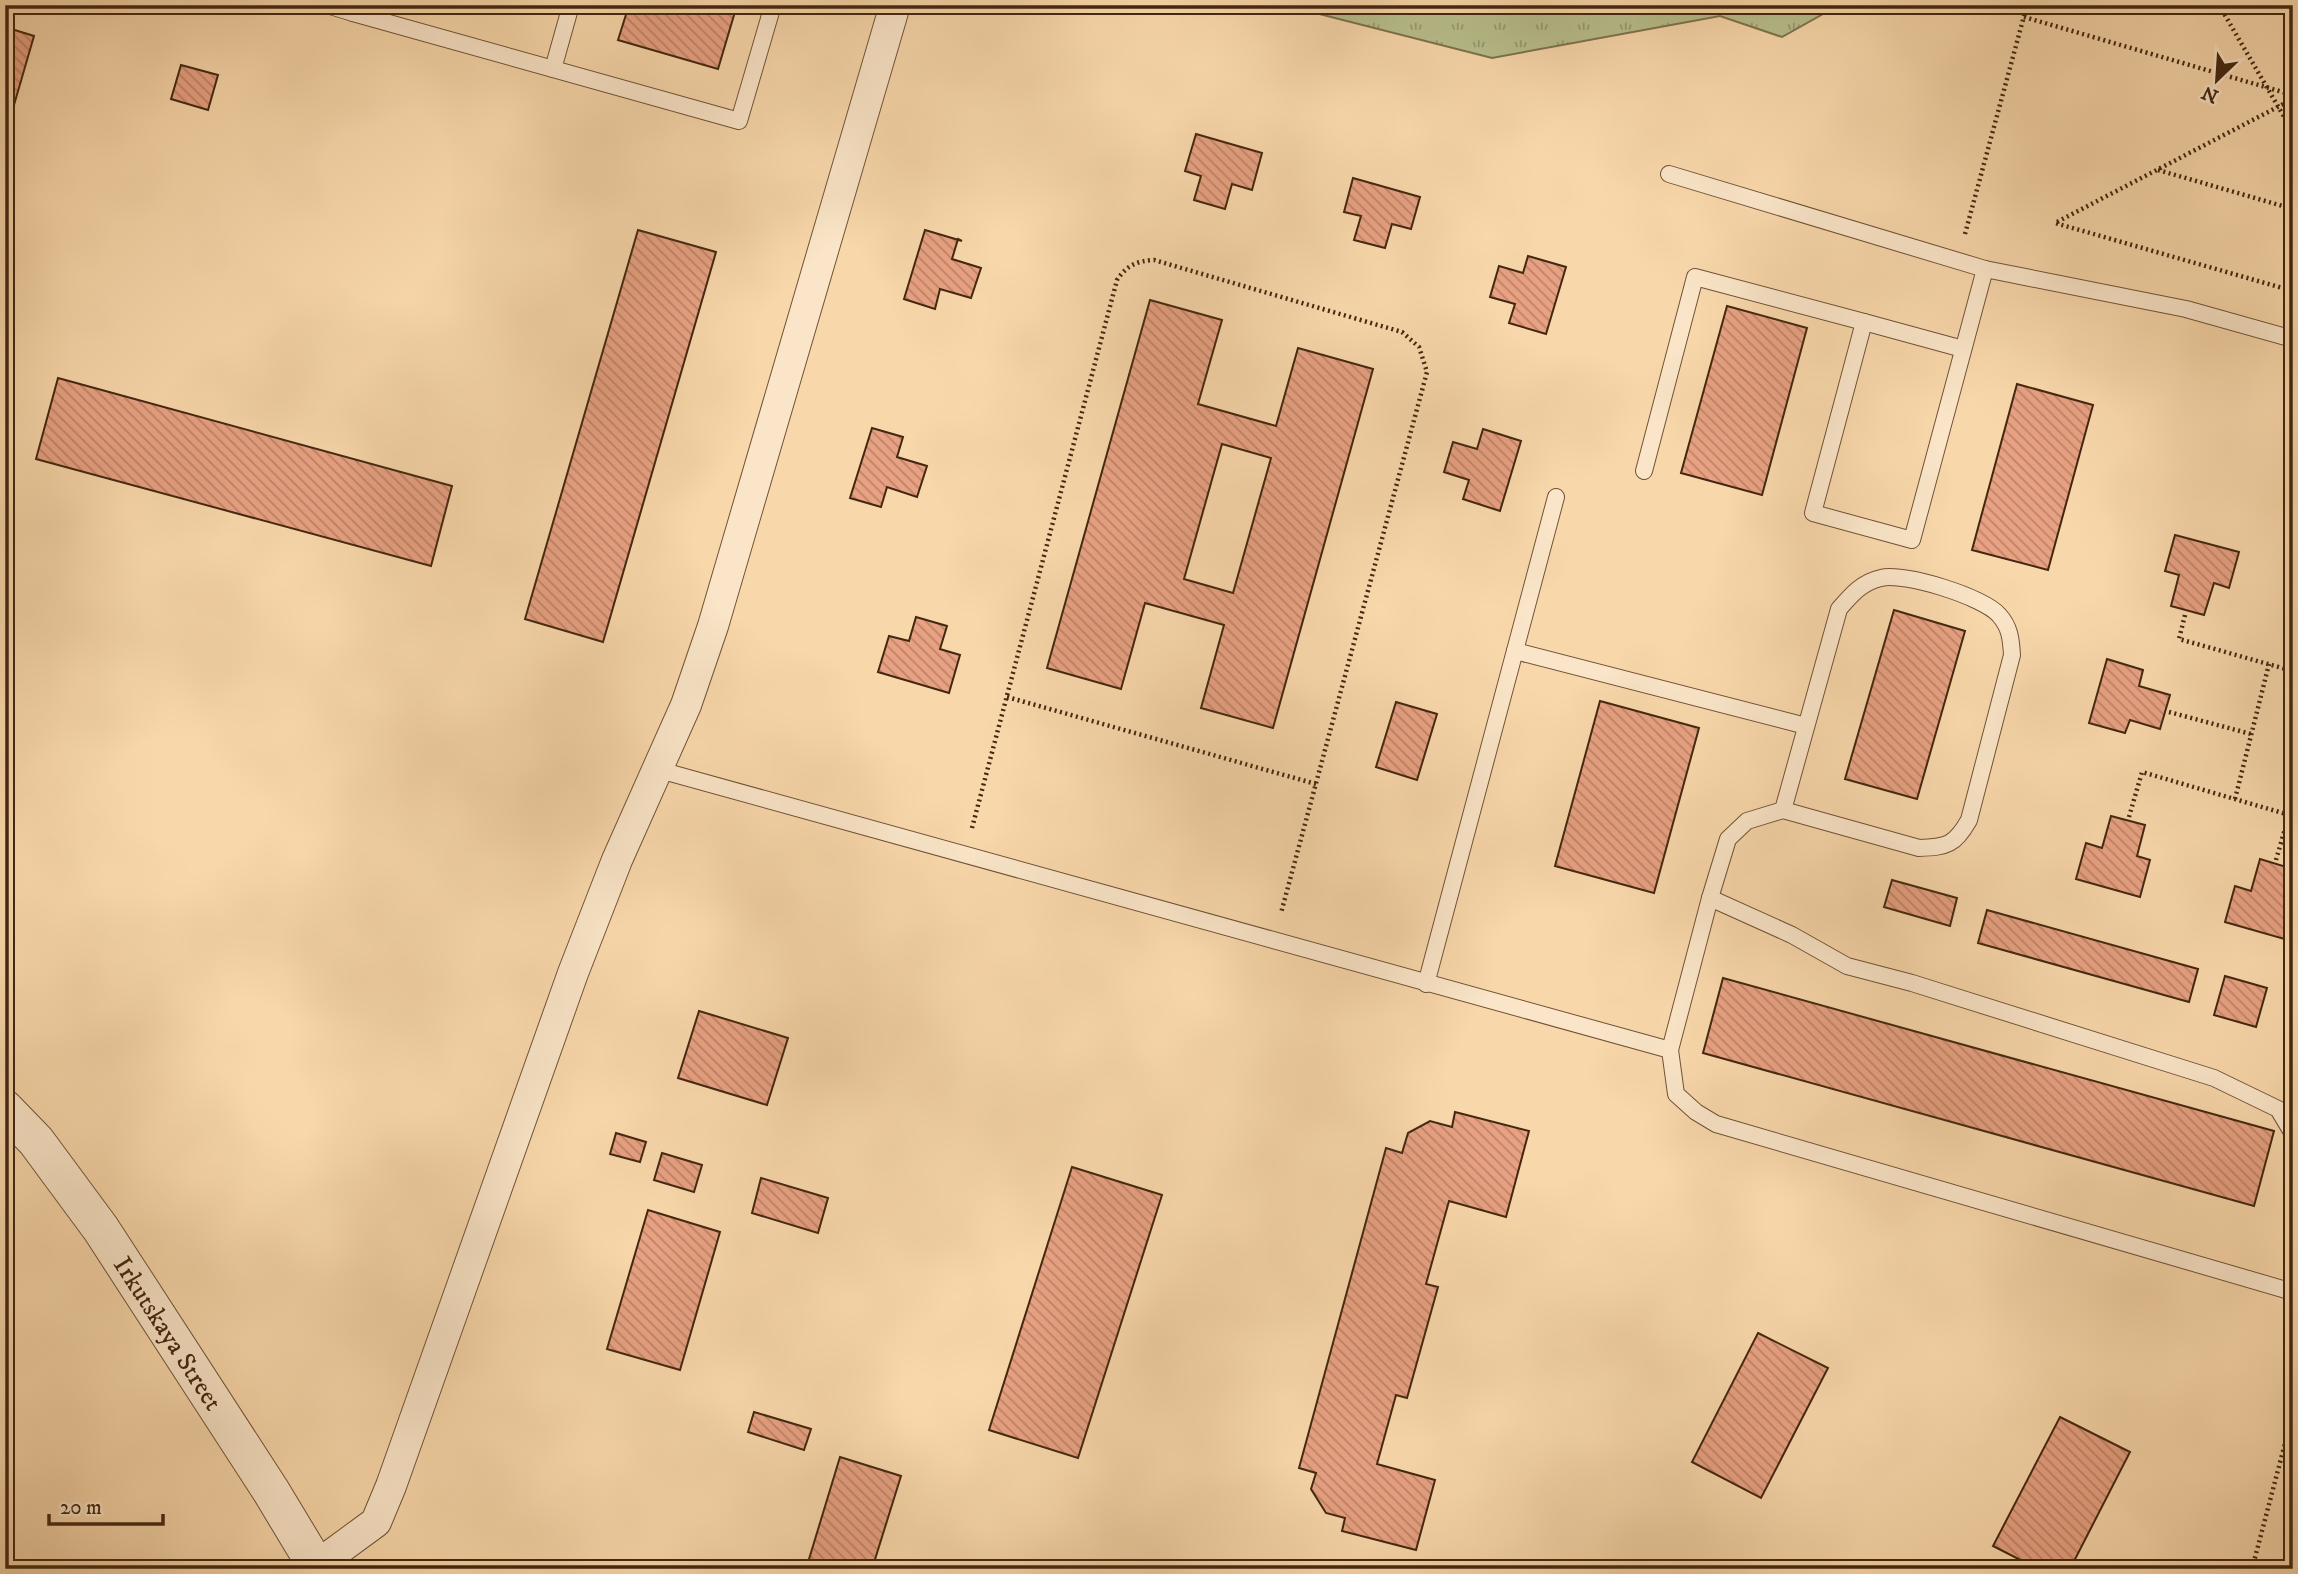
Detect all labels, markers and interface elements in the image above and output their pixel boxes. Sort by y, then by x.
north arrow [2182,46,2252,116]
text: N [2198,80,2222,108]
street label: Irkutskaya Street [105,1251,229,1417]
scale bar [49,1483,163,1527]
text: 20 m [60,1495,102,1521]

